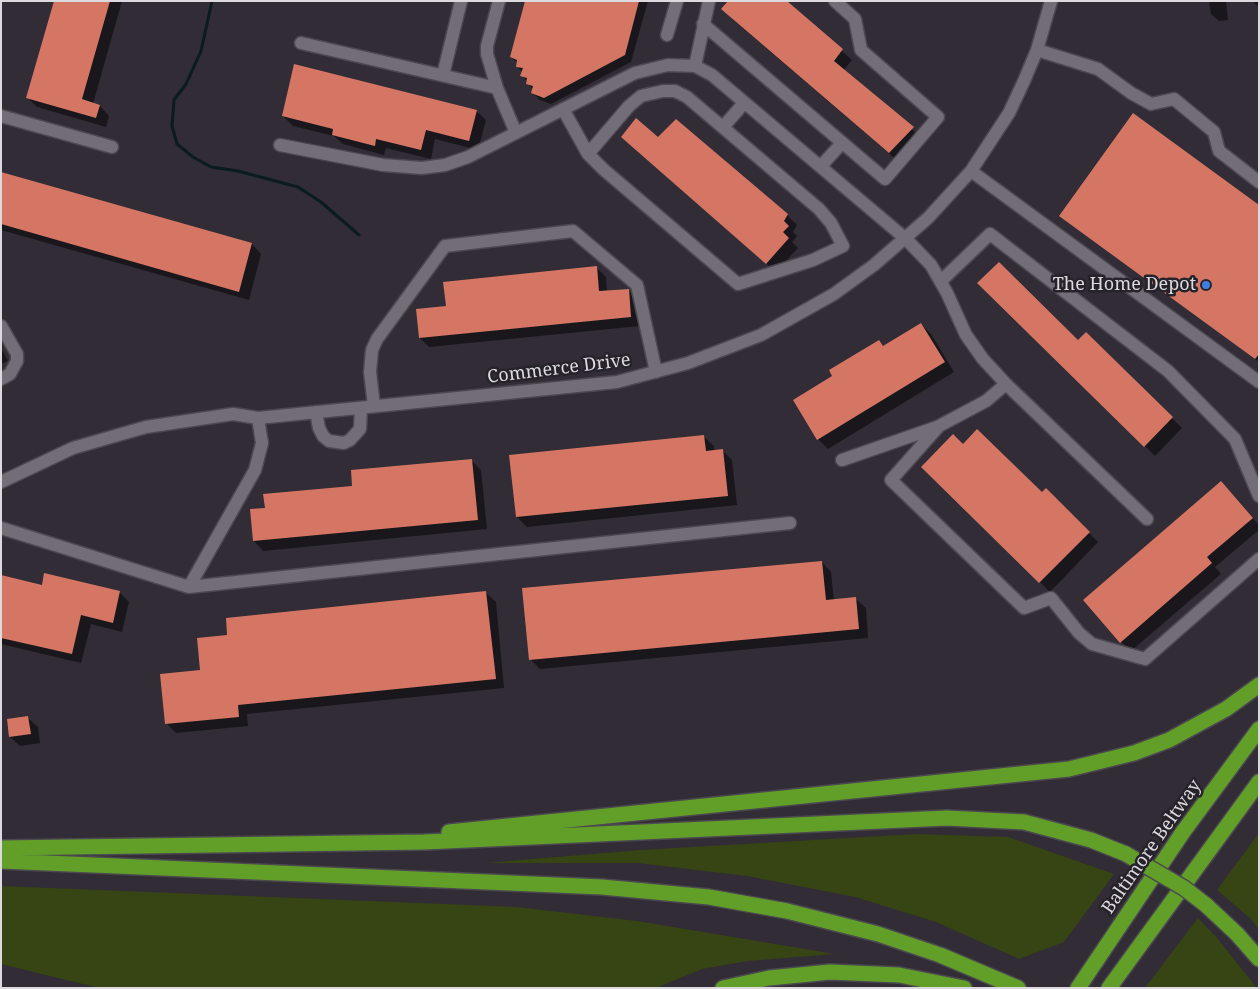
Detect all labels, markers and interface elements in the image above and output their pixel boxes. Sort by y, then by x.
place label: The Home Depot [1053,274,1196,296]
marker: The Home Depot [1200,279,1212,291]
street label: Commerce Drive [486,349,632,389]
street label: Baltimore Beltway [1098,776,1206,918]

